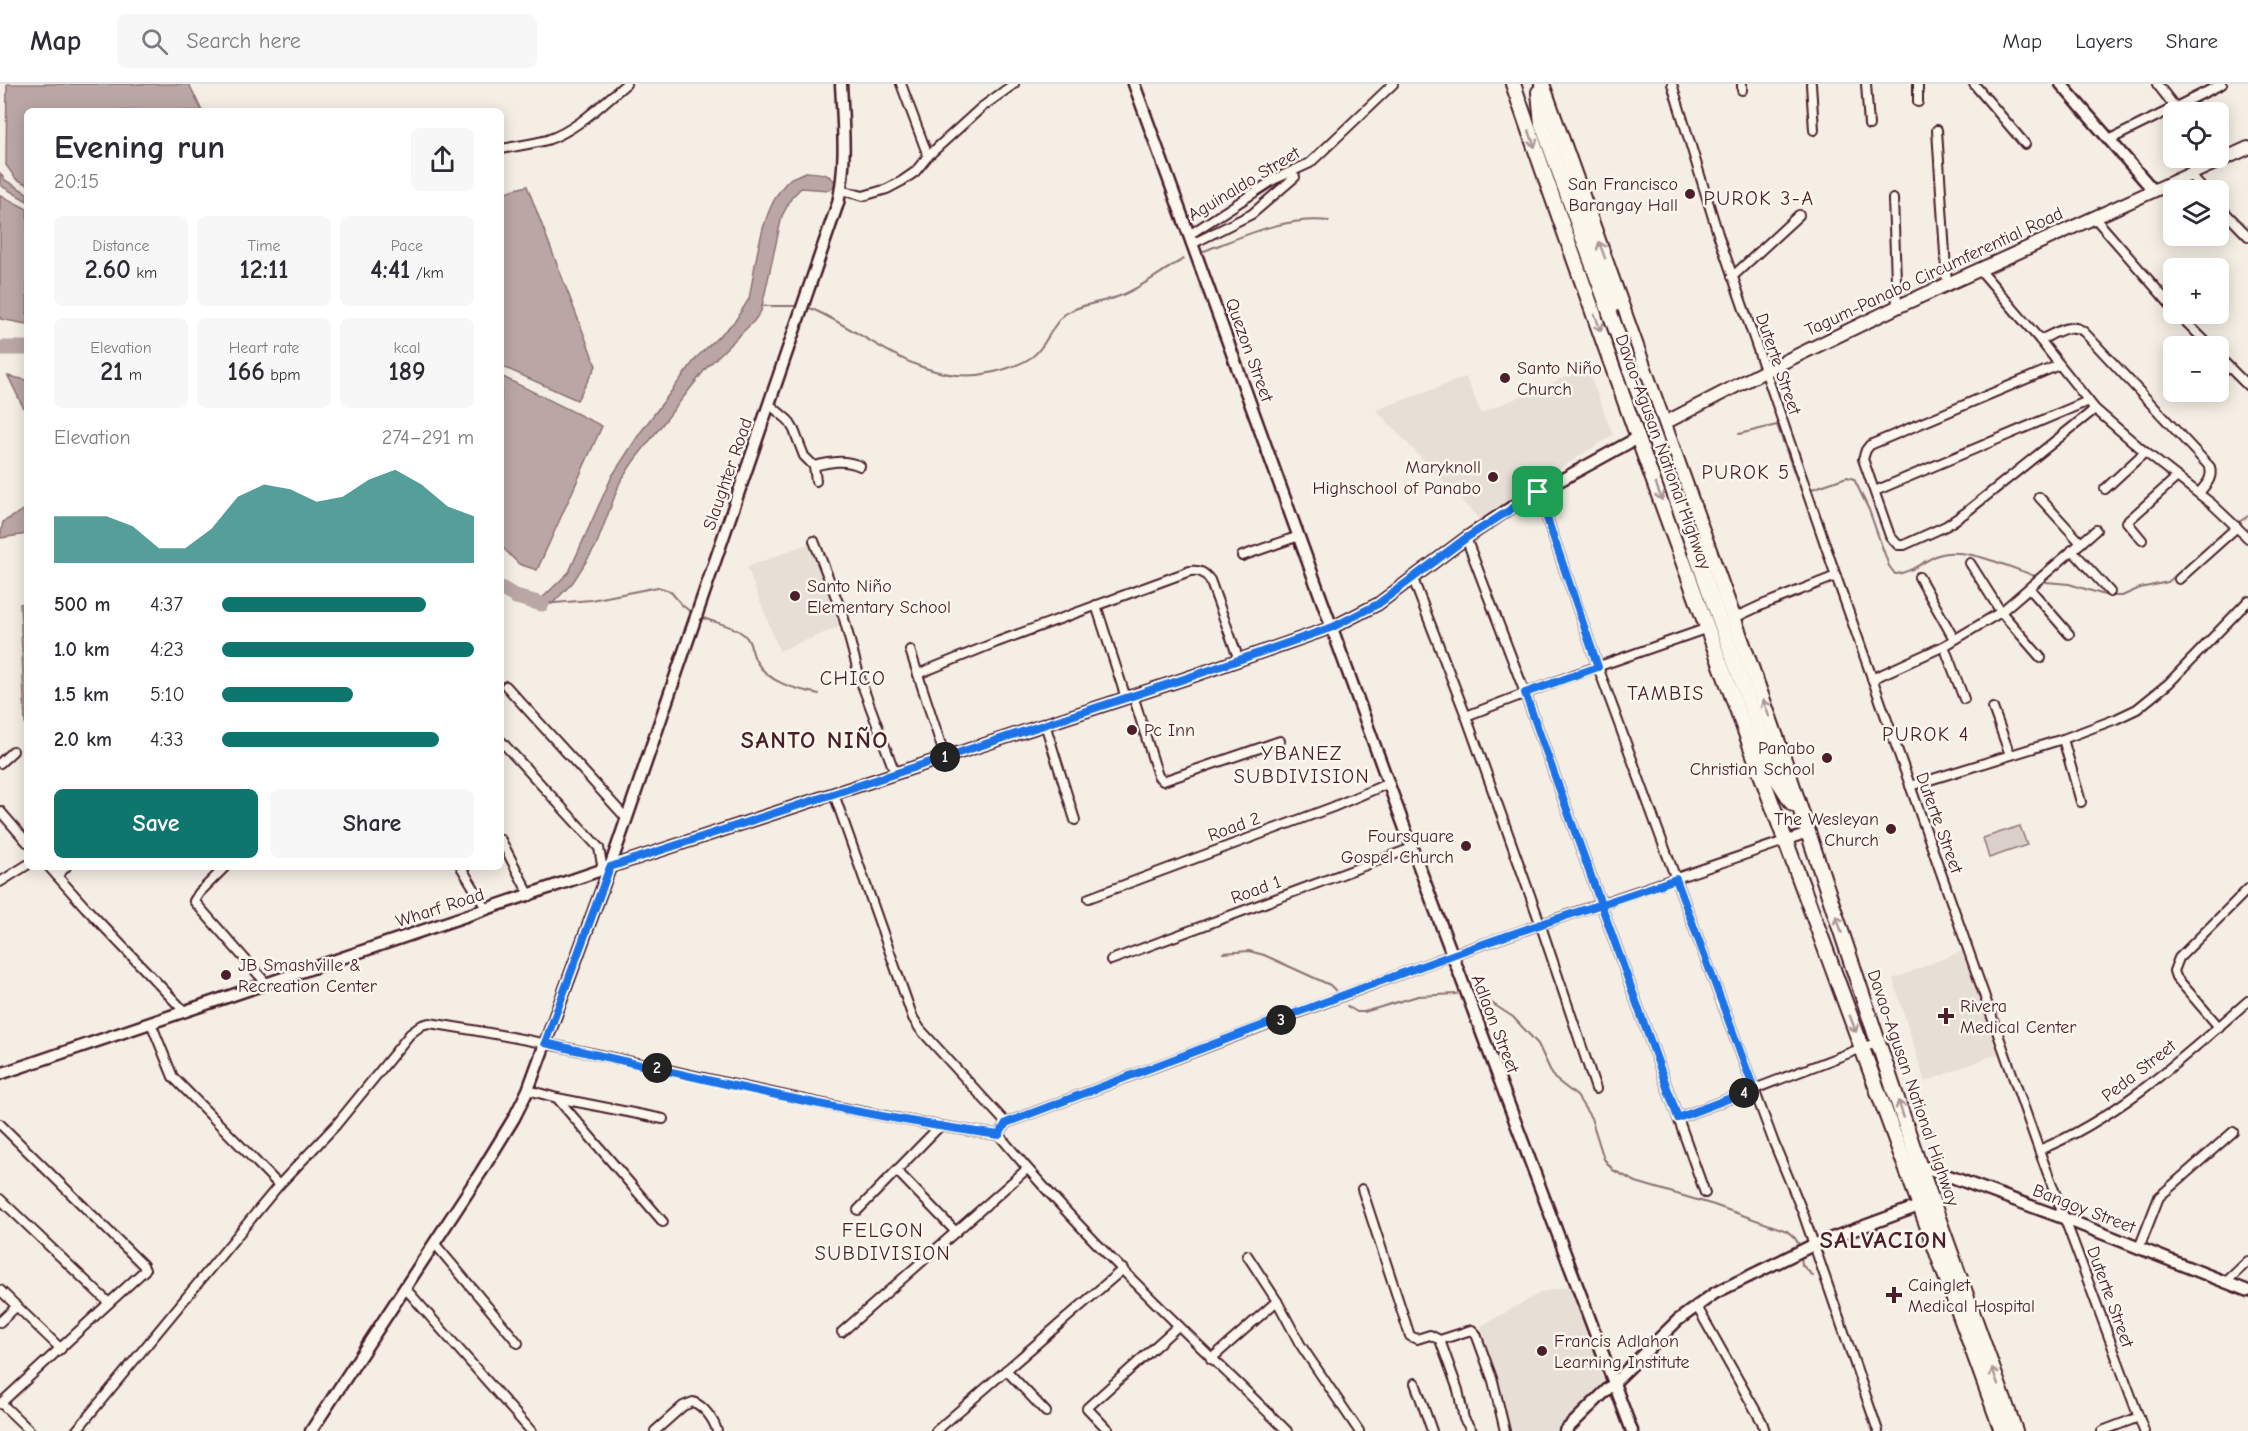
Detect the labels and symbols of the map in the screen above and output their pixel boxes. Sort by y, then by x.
one-way arrow [1528,129,1539,148]
street label: Aguinaldo Street [1184,142,1304,226]
place label: San Francisco Barangay Hall [1568,174,1678,216]
marker: San Francisco Barangay Hall [1683,187,1697,201]
district label: PUROK 3-A [1704,187,1815,210]
street label: Tagum-Panabo Circumferential Road [1802,203,2066,341]
one-way arrow [1595,241,1606,260]
street label: Quezon Street [1221,295,1278,406]
street label: Duterte Street [1751,310,1805,418]
one-way arrow [1594,313,1605,332]
street label: Davao-Agusan National Highway [1611,331,1716,573]
place label: Santo Niño Church [1517,358,1602,400]
marker: Santo Niño Church [1498,371,1512,385]
street label: Slaughter Road [699,415,757,533]
place label: Maryknoll Highschool of Panabo [1312,457,1481,499]
district label: PUROK 5 [1701,461,1791,484]
pin [1512,466,1563,517]
marker: Maryknoll Highschool of Panabo [1486,470,1500,484]
one-way arrow [1654,482,1665,501]
place label: Santo Niño Elementary School [807,576,951,618]
marker: Santo Niño Elementary School [788,589,802,603]
district label: CHICO [820,667,886,690]
district label: TAMBIS [1627,682,1705,705]
one-way arrow [1759,699,1770,718]
place label: Pc Inn [1144,720,1195,741]
marker: Pc Inn [1125,723,1139,737]
district label: PUROK 4 [1882,723,1970,746]
district label: SANTO NIÑO [741,726,889,754]
place label: Panabo Christian School [1690,738,1815,780]
pin: 1 [930,742,960,772]
district label: YBANEZ SUBDIVISION [1234,742,1370,788]
marker: Panabo Christian School [1820,751,1834,765]
street label: Duterte Street [1911,770,1967,877]
street label: Road 2 [1205,808,1263,846]
place label: The Wesleyan Church [1774,809,1879,851]
marker: The Wesleyan Church [1884,822,1898,836]
place label: Foursquare Gospel Church [1341,826,1454,868]
marker: Foursquare Gospel Church [1459,839,1473,853]
street label: Road 1 [1228,871,1284,909]
street label: Wharf Road [393,884,487,932]
one-way arrow [1833,915,1844,934]
place label: JB Smashville & Recreation Center [238,955,378,997]
street label: Davao-Agusan National Highway [1863,967,1964,1210]
marker: JB Smashville & Recreation Center [219,968,233,982]
street label: Adlaon Street [1467,972,1524,1077]
place label: Rivera Medical Center [1960,996,2077,1038]
pin: 3 [1266,1005,1296,1035]
marker: Rivera Medical Center [1937,1007,1955,1025]
one-way arrow [1848,1014,1859,1033]
street label: Peda Street [2098,1035,2181,1106]
pin: 2 [642,1053,672,1083]
pin: 4 [1729,1078,1759,1108]
one-way arrow [1894,1100,1905,1119]
street label: Bangoy Street [2030,1180,2139,1239]
district label: FELGON SUBDIVISION [815,1219,951,1265]
district label: SALVACION [1820,1226,1948,1254]
street label: Duterte Street [2082,1244,2138,1351]
place label: Cainglet Medical Hospital [1908,1275,2035,1317]
marker: Cainglet Medical Hospital [1885,1286,1903,1304]
place label: Francis Adlahon Learning Institute [1554,1331,1689,1373]
marker: Francis Adlahon Learning Institute [1535,1344,1549,1358]
one-way arrow [1989,1367,2000,1386]

